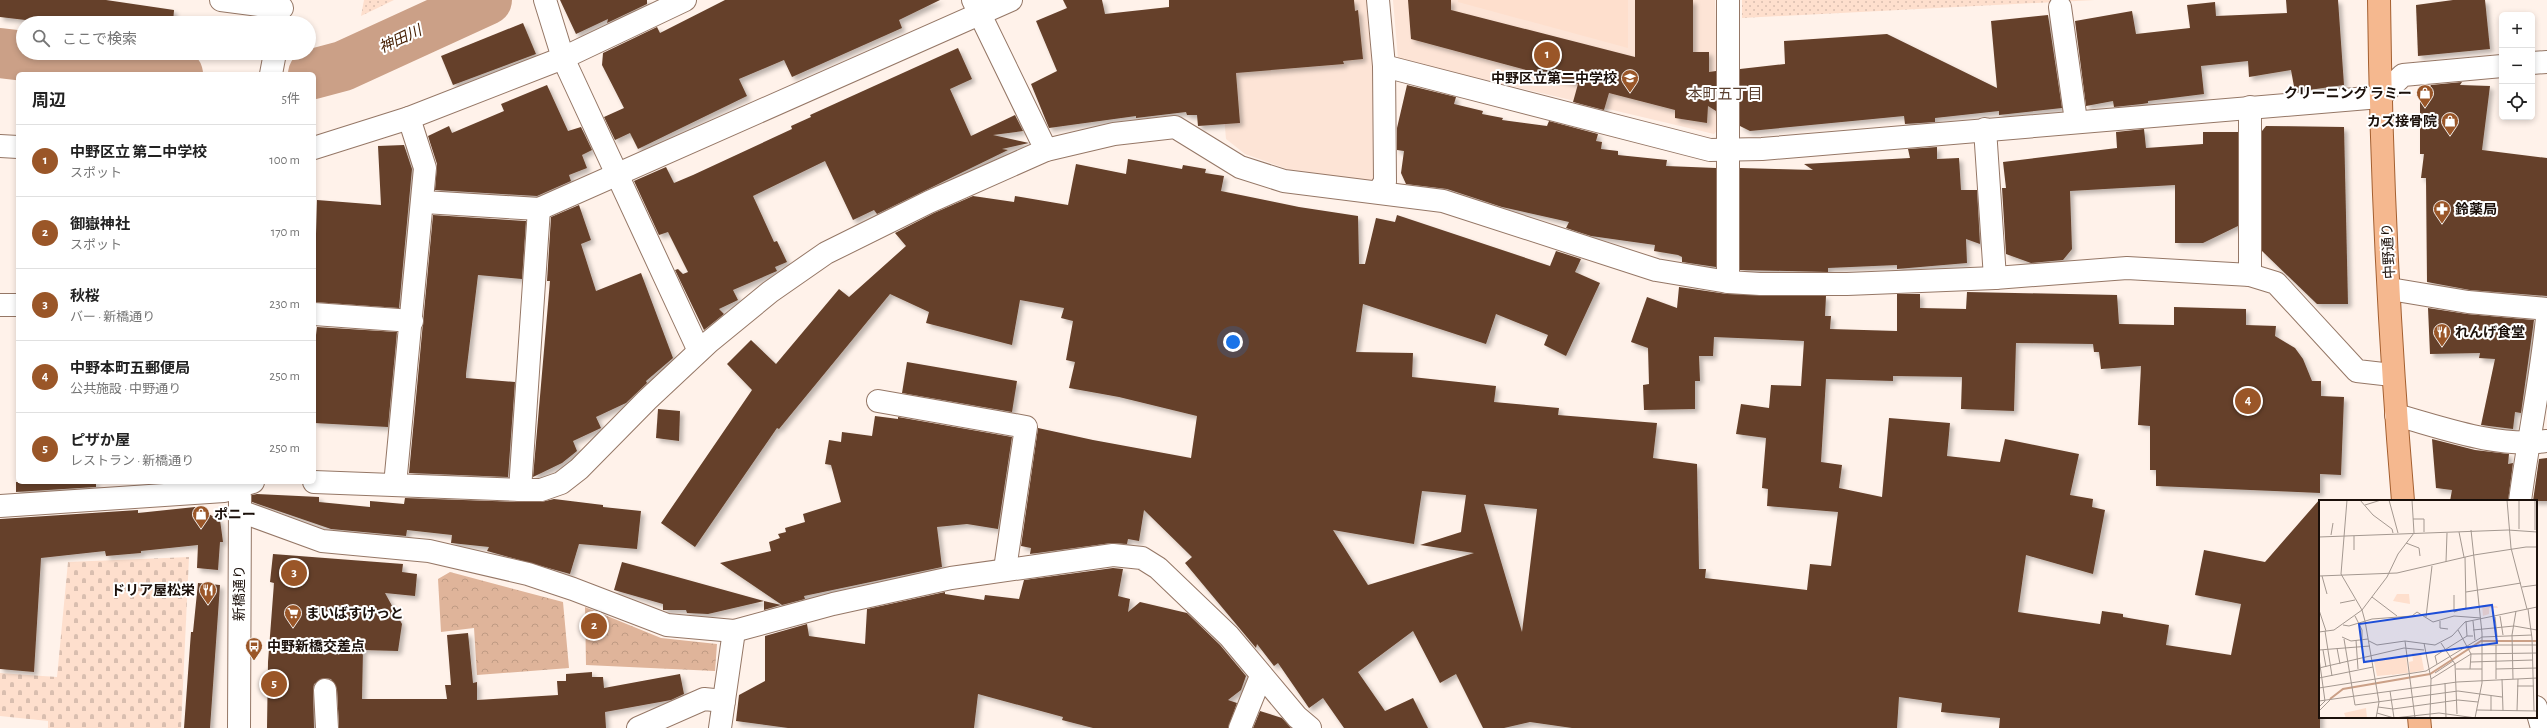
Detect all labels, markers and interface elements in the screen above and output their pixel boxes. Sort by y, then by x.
map controls [2499,12,2535,120]
button: + [2499,12,2535,48]
search box [16,16,316,60]
water label: 神田川 [376,21,426,56]
icon: search [30,27,52,49]
text: ここで検索 [62,32,137,47]
pin: 1 [1534,40,1560,70]
button: − [2499,48,2535,84]
school or university icon: 中野区立第二中学校 [1620,68,1640,93]
place label: 中野区立第二中学校 [1491,70,1617,86]
shop icon: クリーニング ラミー [2415,83,2435,108]
button: locate [2499,84,2535,120]
place label: クリーニング ラミー [2284,85,2412,101]
district label: 本町五丁目 [1687,86,1763,102]
text: 周辺 [32,92,66,109]
text: 5件 [282,93,300,106]
shop icon: カズ接骨院 [2440,111,2460,136]
place label: カズ接骨院 [2367,113,2437,129]
text: 中野区立 第二中学校 [70,145,207,160]
text: 1 [43,154,47,167]
text: 100 m [269,154,300,167]
text: スポット [70,167,122,180]
pharmacy icon: 鈴薬局 [2432,199,2452,224]
place label: 鈴薬局 [2455,202,2497,217]
text: 御嶽神社 [70,217,130,232]
street label: 中野通り [2380,223,2397,279]
text: 2 [42,226,48,239]
text: 170 m [271,226,300,239]
text: スポット [70,239,122,252]
text: 秋桜 [70,289,100,304]
text: 3 [42,298,48,311]
text: 230 m [269,298,300,311]
text: バー · 新橋通り [70,311,155,324]
restaurant icon: れんげ食堂 [2432,322,2452,347]
place label: れんげ食堂 [2455,325,2525,340]
your location [1223,332,1243,352]
text: 中野本町五郵便局 [70,361,190,376]
text: 4 [42,370,48,383]
text: 250 m [269,370,300,383]
text: 公共施設 · 中野通り [70,383,181,396]
pin: 4 [2235,386,2261,416]
text: ピザか屋 [70,433,130,448]
text: 5 [42,442,48,455]
text: 250 m [269,442,300,455]
text: レストラン · 新橋通り [70,455,194,468]
inset map [2319,500,2537,718]
shop icon: ポニー [191,504,211,529]
place label: ポニー [214,507,256,522]
pin: 3 [281,558,307,588]
street label: 新橋通り [232,565,247,621]
restaurant icon: ドリア屋松栄 [198,580,218,605]
place label: ドリア屋松栄 [111,583,195,598]
supermarket icon: まいばすけっと [283,603,303,628]
place label: まいばすけっと [306,606,404,621]
pin: 2 [581,611,607,641]
bus stop icon: 中野新橋交差点 [244,636,264,661]
place label: 中野新橋交差点 [267,638,365,654]
pin: 5 [261,669,287,699]

